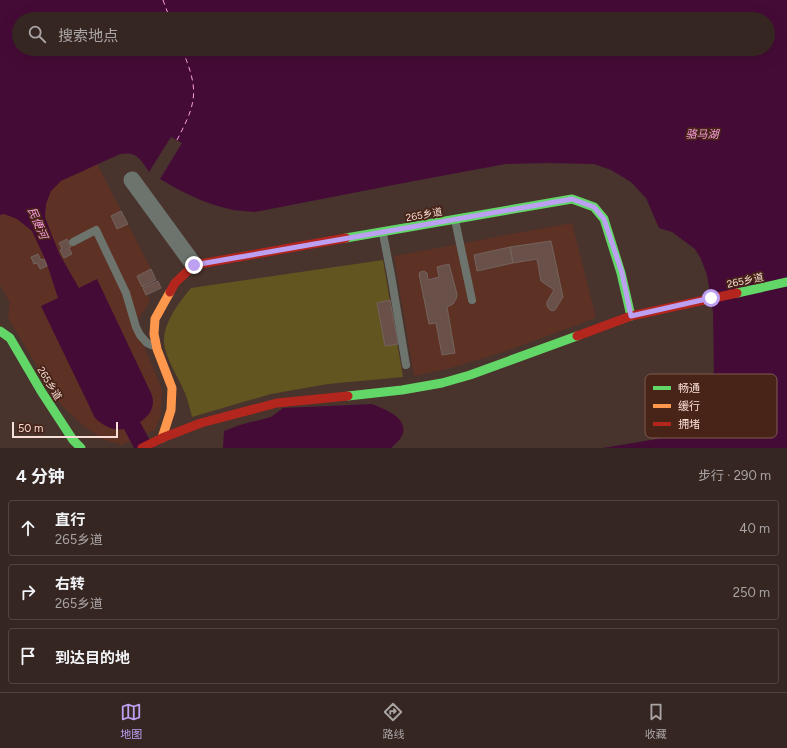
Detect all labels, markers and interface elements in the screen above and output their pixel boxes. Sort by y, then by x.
search box [12,12,775,56]
icon: search [26,23,48,45]
text: 搜索地点 [58,27,118,45]
water label: 骆马湖 [686,128,720,141]
water label: 民便河 [25,205,51,243]
street label: 265乡道 [405,205,443,224]
route end [185,256,203,274]
street label: 265乡道 [726,270,765,291]
route start [702,289,720,307]
street label: 265乡道 [34,364,65,402]
legend [645,374,777,438]
text: 畅通 [678,382,700,395]
text: 缓行 [678,400,700,413]
text: 拥堵 [678,418,700,431]
scale bar [12,420,118,439]
text: 50 m [18,422,43,435]
text: 4 分钟 [16,466,65,486]
text: 步行 · 290 m [698,468,771,483]
text: 直行 [55,511,85,529]
icon: ahead [17,517,39,539]
text: 40 m [739,521,770,536]
text: 265乡道 [55,532,103,547]
text: 右转 [55,575,85,593]
icon: right [17,581,39,603]
text: 250 m [733,585,770,600]
text: 265乡道 [55,596,103,611]
icon: arrive [17,645,39,667]
text: 到达目的地 [55,649,130,667]
tab: 地图 [120,701,142,741]
tab: 路线 [382,701,404,741]
tab: 收藏 [645,701,667,741]

